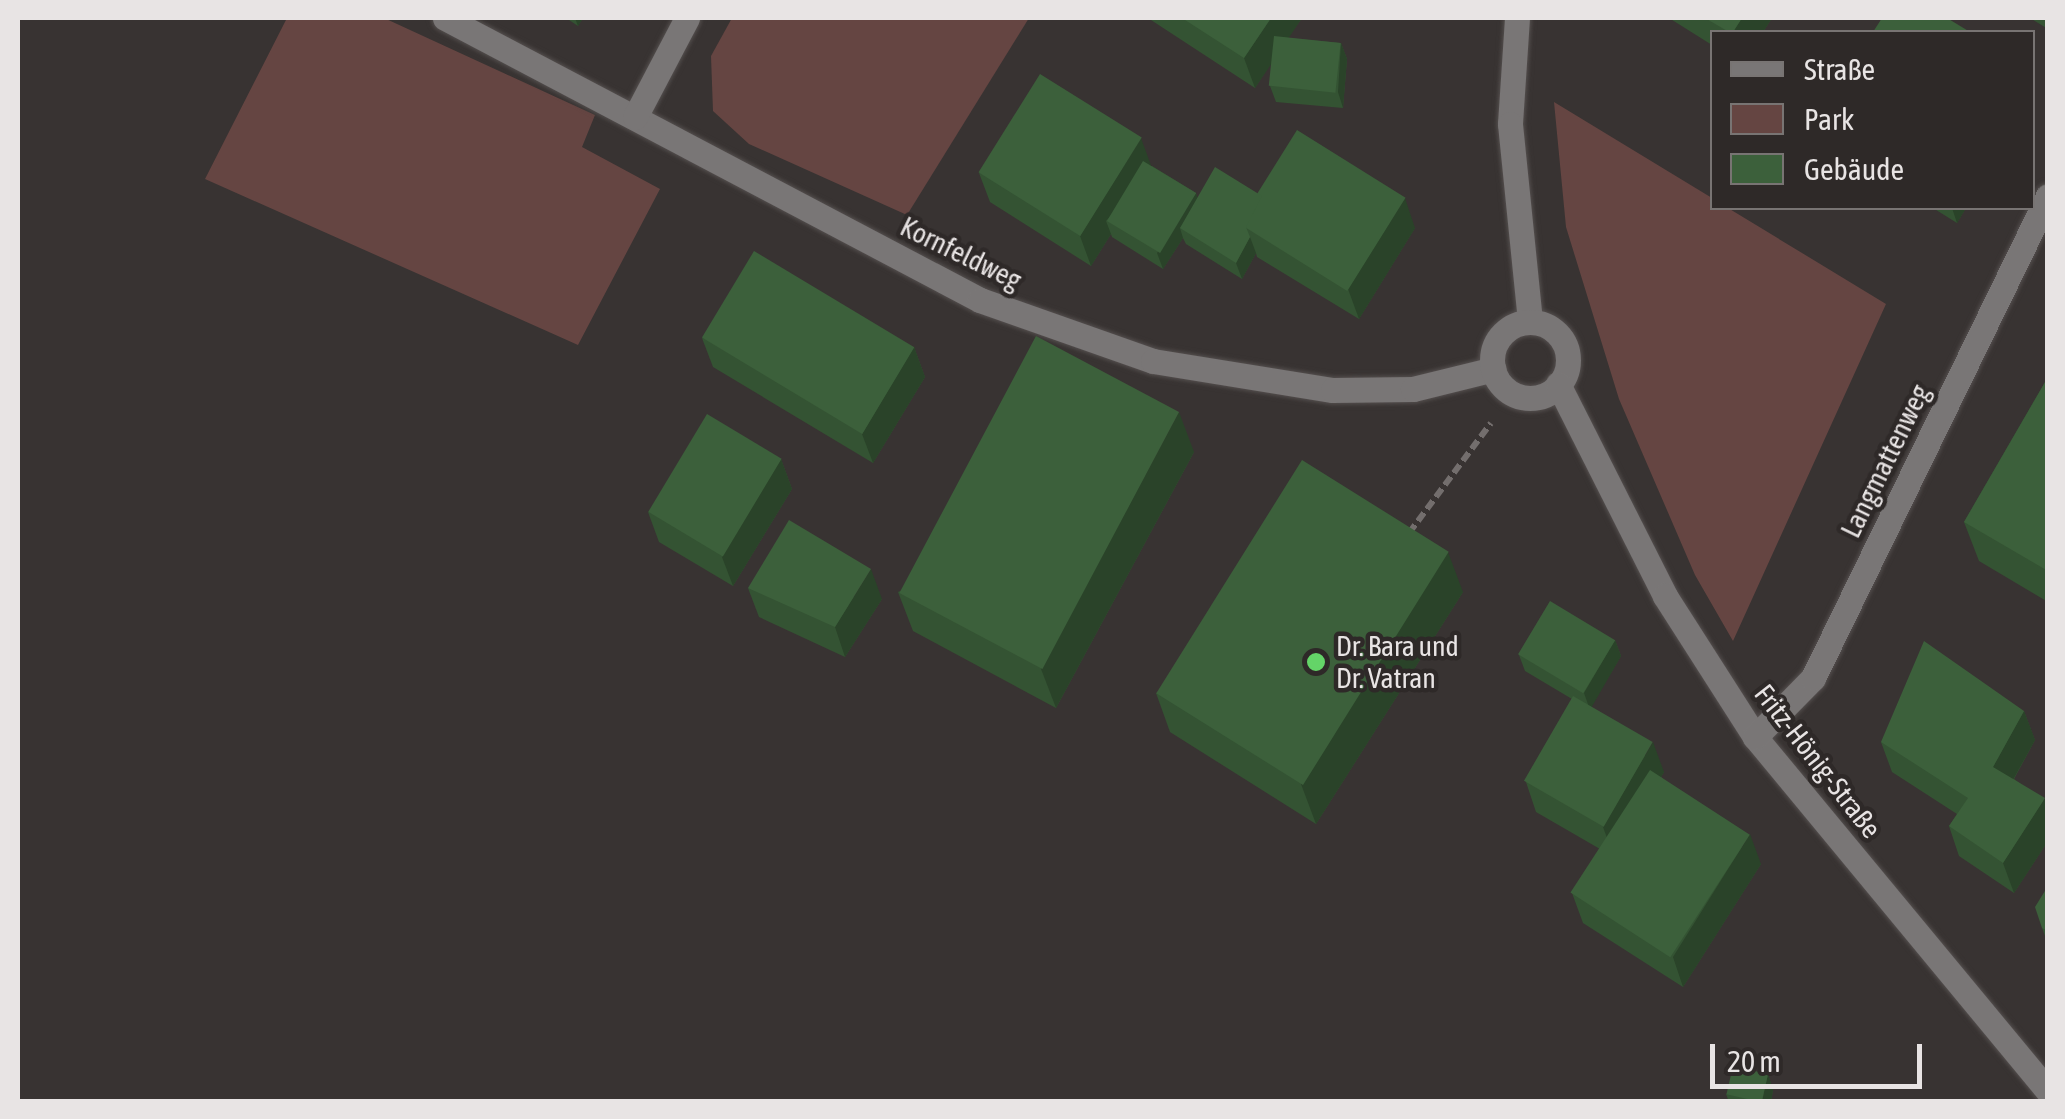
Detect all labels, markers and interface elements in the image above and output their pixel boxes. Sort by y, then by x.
legend [1710,30,2035,210]
text: Straße [1804,52,1875,86]
text: Park [1804,102,1854,136]
text: Gebäude [1804,152,1904,186]
street label: Kornfeldweg [895,209,1027,297]
street label: Langmattenweg [1834,379,1936,543]
place label: Dr. Bara und Dr. Vatran [1336,629,1459,695]
marker: Dr. Bara und Dr. Vatran [1305,651,1327,673]
street label: Fritz-Hönig-Straße [1748,678,1888,844]
scale bar [1715,1024,1928,1086]
text: 20 m [1727,1044,1781,1078]

